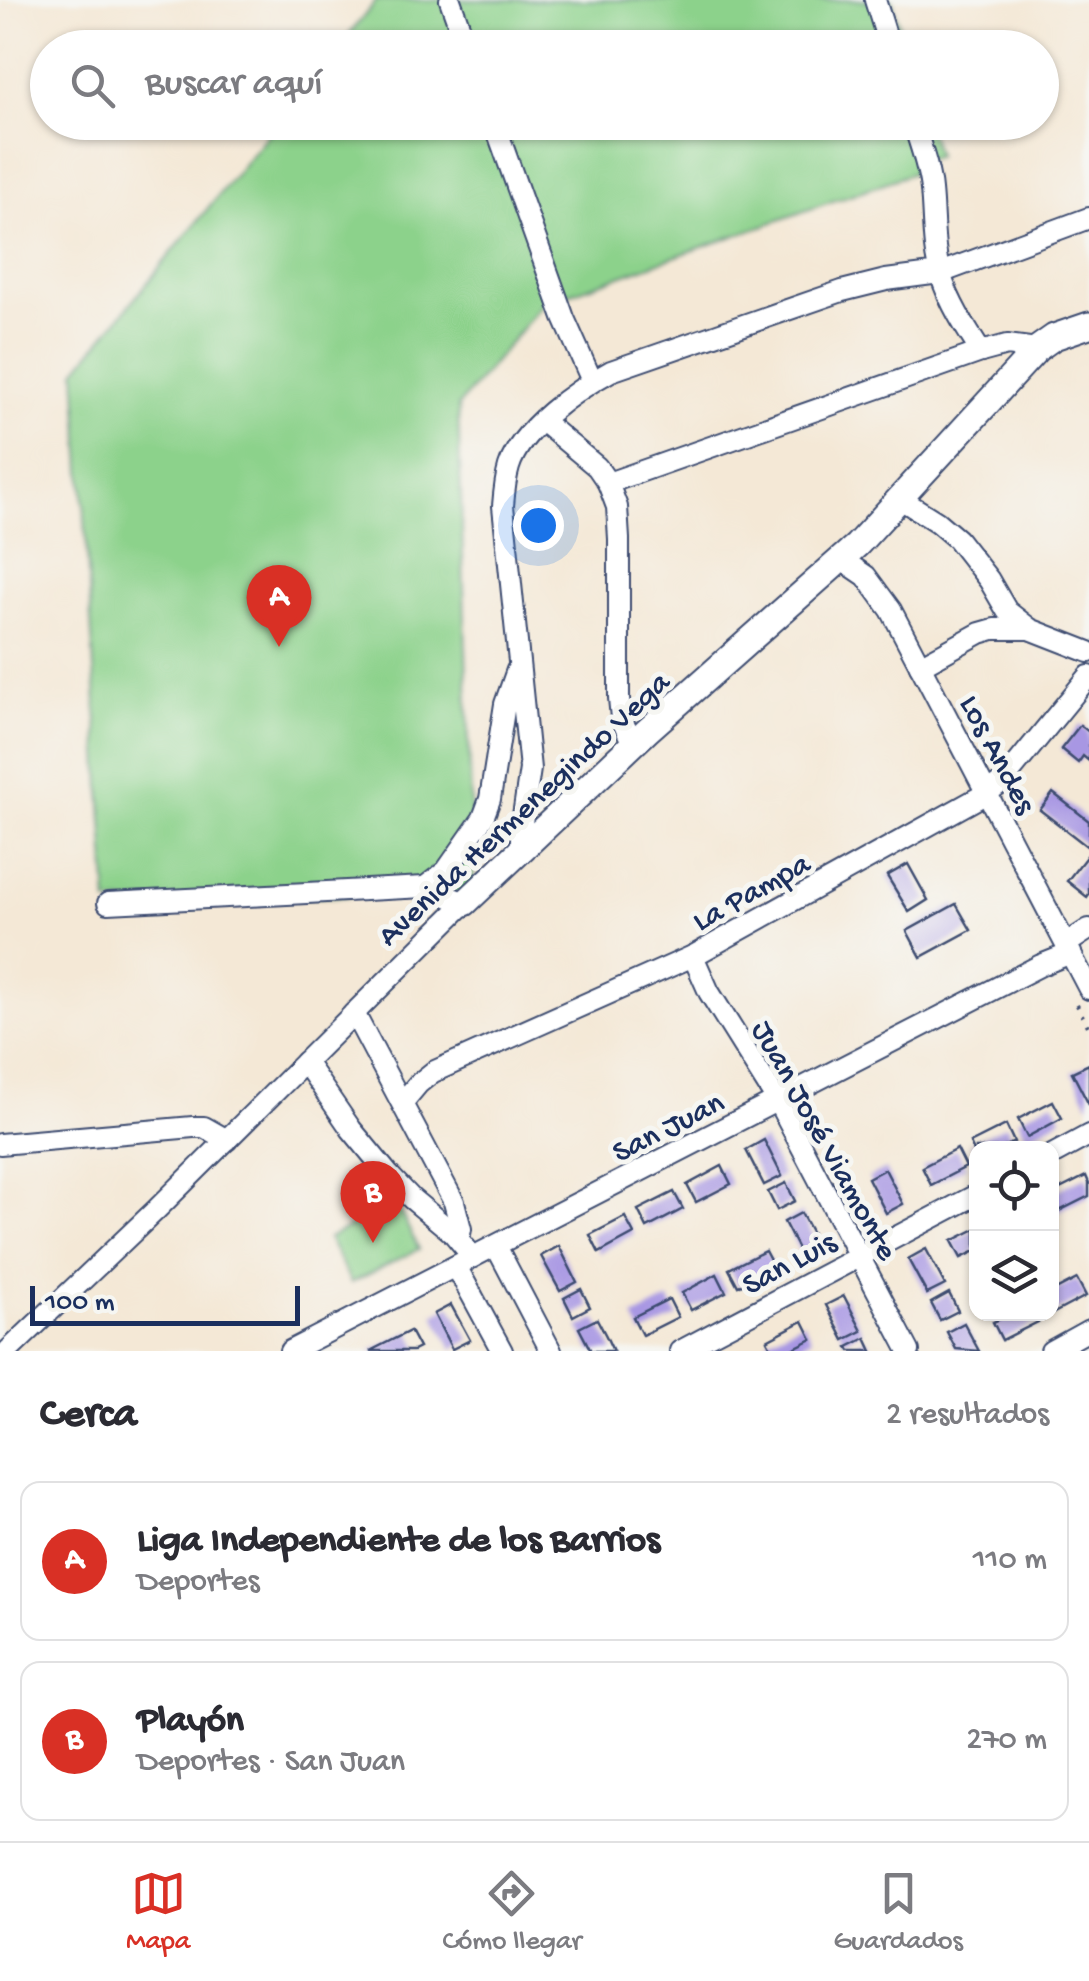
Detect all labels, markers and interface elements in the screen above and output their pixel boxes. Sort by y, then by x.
search box [30,30,1059,140]
icon: search [65,58,120,113]
text: Buscar aquí [145,63,323,107]
your location [513,500,564,551]
pin: A [246,564,312,647]
street label: Avenida Hermenegindo Vega [371,664,681,956]
street label: Los Andes [949,690,1043,822]
street label: La Pampa [687,846,819,942]
street label: Juan José Viamonte [741,1015,905,1269]
street label: San Juan [607,1085,732,1174]
map controls [969,1141,1059,1321]
button: locate [969,1141,1059,1231]
pin: B [340,1160,406,1243]
street label: San Luis [737,1224,845,1306]
button: layers [969,1231,1059,1321]
scale bar [30,1281,300,1326]
text: 100 m [45,1287,115,1320]
text: Cerca [40,1392,137,1441]
text: 2 resultados [886,1397,1049,1435]
text: Liga Independiente de los Barrios [137,1520,660,1564]
text: A [65,1542,84,1580]
text: 110 m [973,1542,1047,1580]
text: Deportes [137,1564,259,1602]
text: Playón [137,1700,244,1744]
text: B [66,1722,83,1760]
text: 270 m [966,1722,1047,1760]
text: Deportes · San Juan [137,1744,405,1782]
tab: Mapa [126,1866,190,1959]
tab: Cómo llegar [442,1866,581,1959]
tab: Guardados [833,1866,963,1959]

